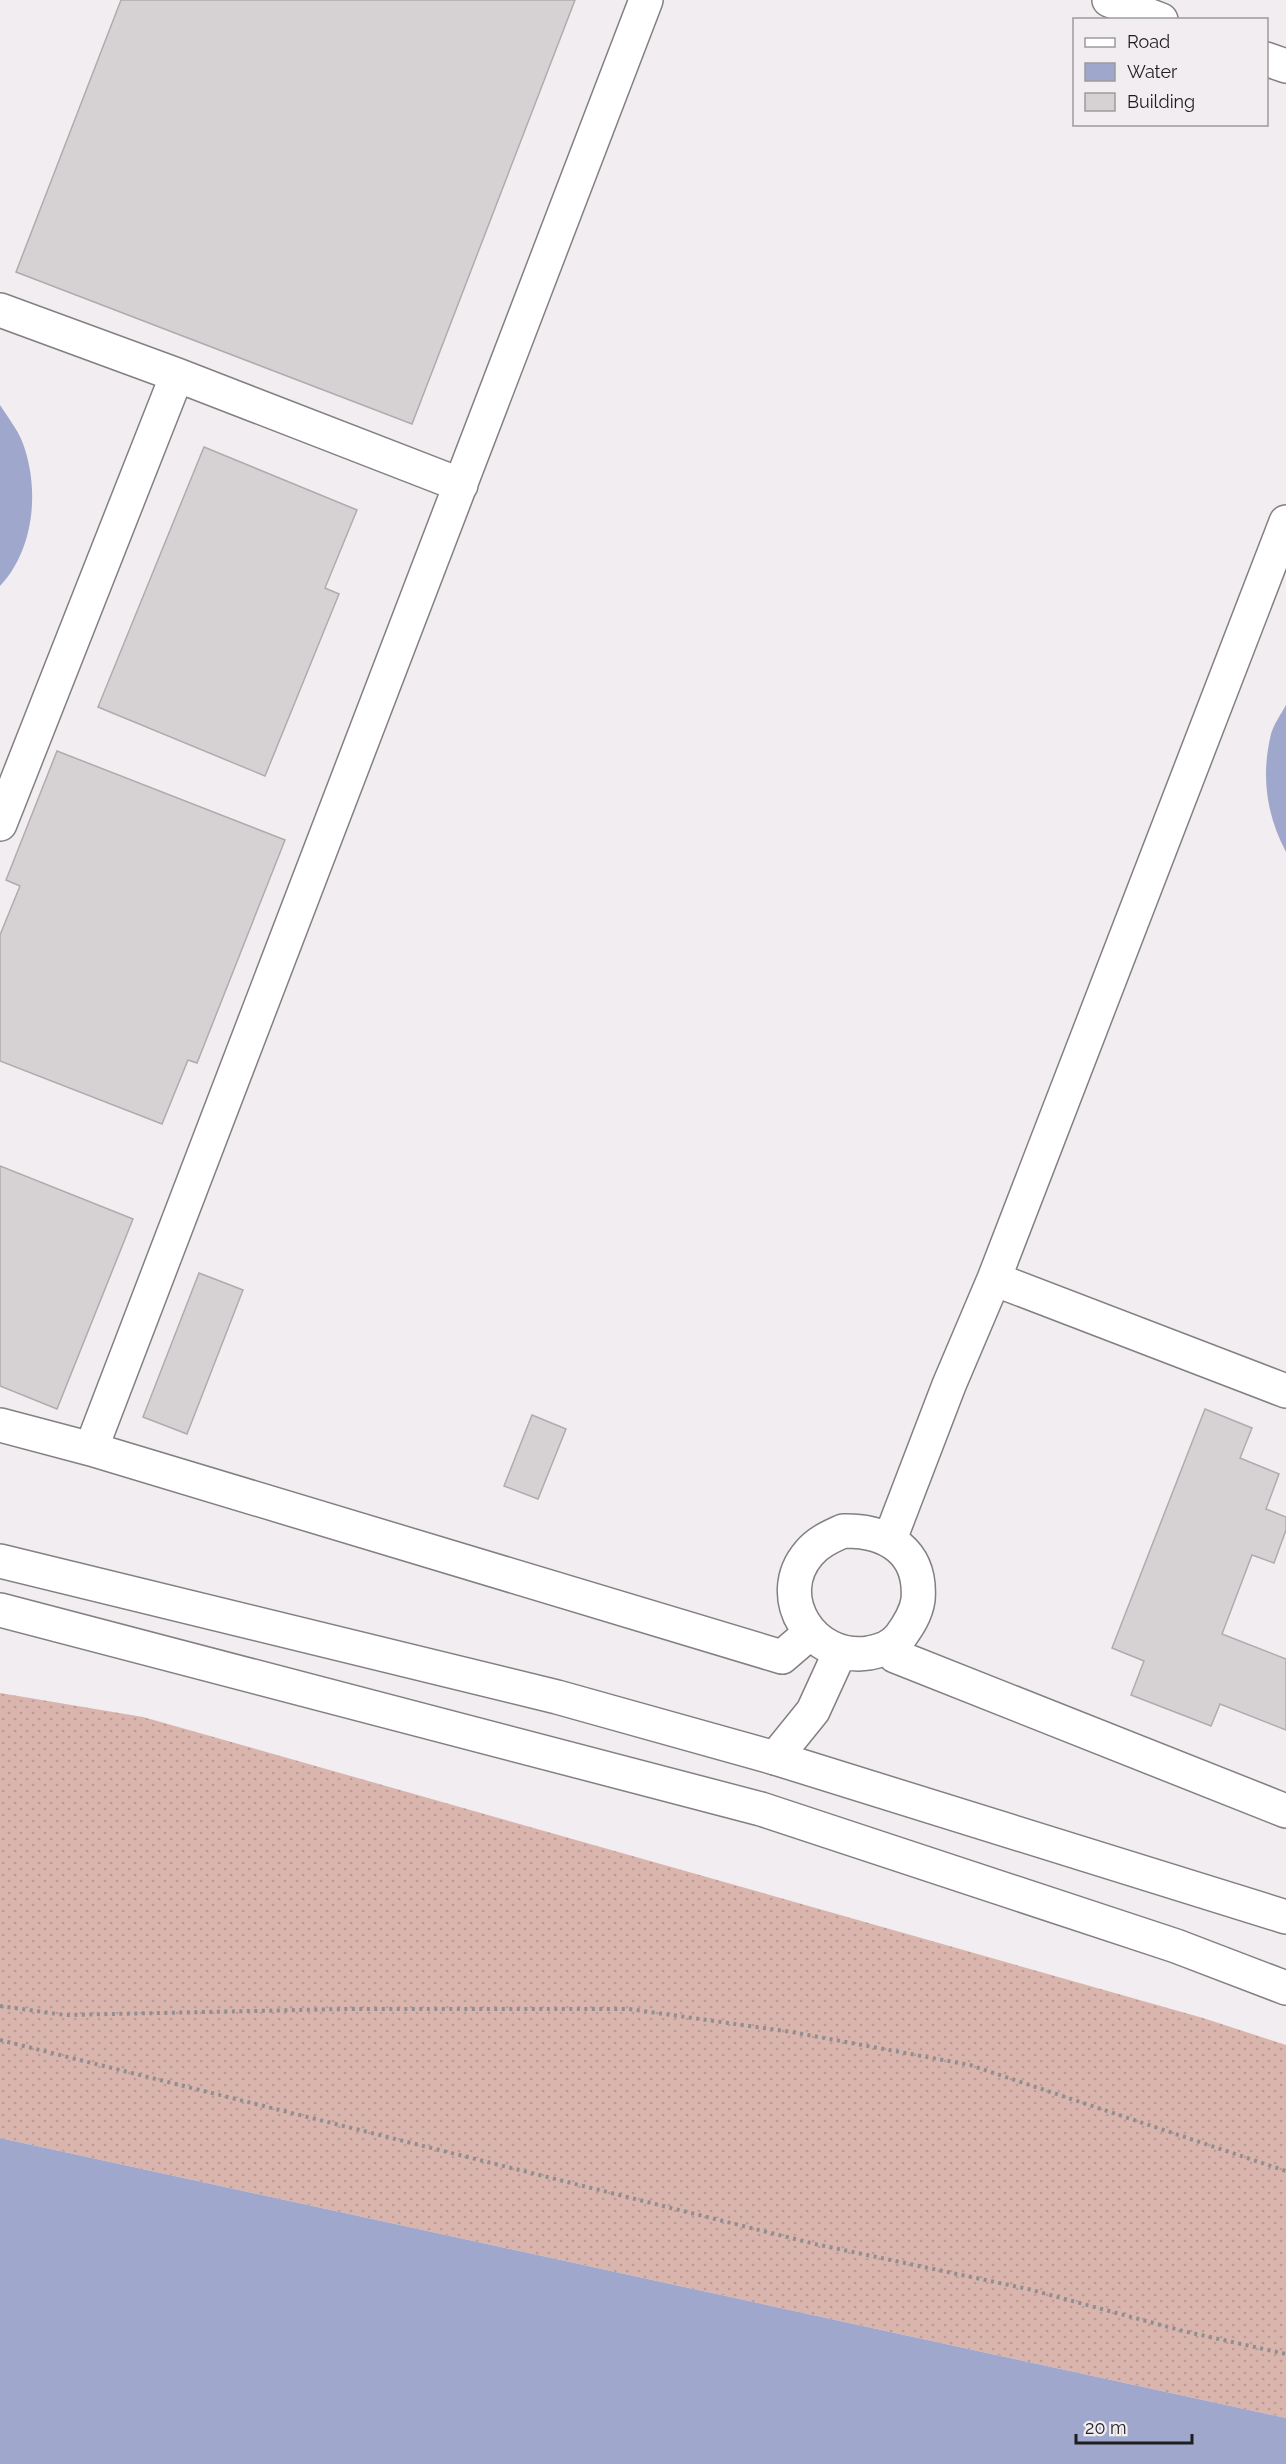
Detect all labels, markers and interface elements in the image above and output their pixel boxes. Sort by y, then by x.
legend [1073,18,1268,126]
text: Road [1127,31,1170,52]
text: Water [1127,61,1178,82]
text: Building [1127,91,1195,112]
scale bar [1076,2407,1192,2445]
text: 20 m [1085,2417,1127,2438]

